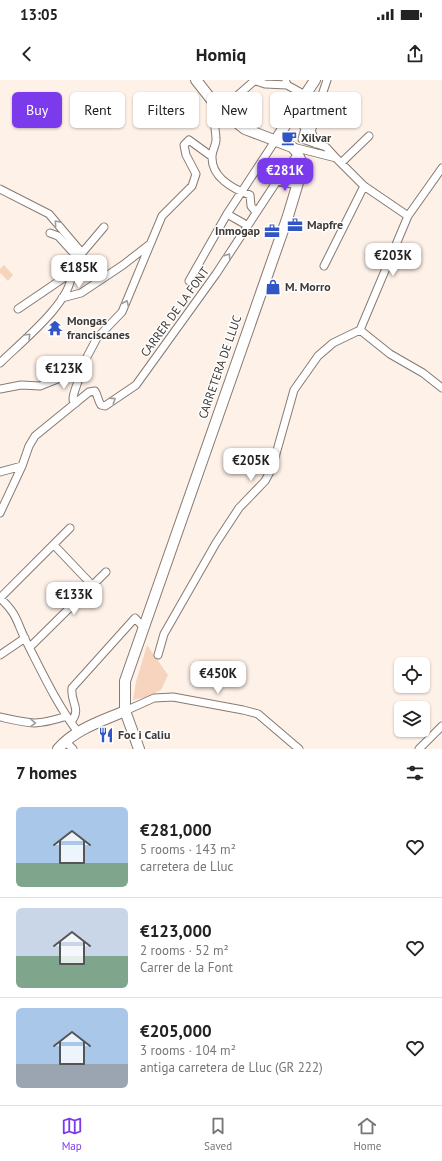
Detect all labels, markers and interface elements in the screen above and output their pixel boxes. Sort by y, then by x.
text: 13:05 [20,5,58,24]
icon: back [16,43,38,65]
text: Homiq [196,43,246,66]
icon: share [404,43,426,65]
chip: Buy [12,92,62,128]
chip: Rent [70,92,125,128]
chip: Filters [133,92,199,128]
chip: New [207,92,262,128]
chip: Apartment [270,92,361,128]
cafe icon: Xilvar [280,129,298,147]
place label: Xilvar [301,130,332,145]
pin: €281K [257,158,313,192]
text: €281K [266,162,304,179]
office icon: Mapfre [286,216,304,234]
place label: Mapfre [307,217,343,232]
one-way arrow [54,220,61,227]
office icon: Inmogap [263,222,281,240]
place label: Inmogap [215,223,261,238]
pin: €203K [365,243,421,277]
text: €203K [374,247,412,264]
one-way arrow [223,253,231,260]
pin: €185K [51,255,107,289]
text: €185K [60,259,98,276]
street label: CARRER DE LA FONT [137,264,212,359]
shop icon: M. Morro [264,278,282,296]
place label: M. Morro [285,279,331,294]
one-way arrow [121,300,129,307]
place label: Mongas franciscanes [67,313,130,342]
street label: CARRETERA DE LLUC [195,313,244,421]
temple icon: Mongas franciscanes [46,319,64,337]
one-way arrow [23,333,31,340]
pin: €123K [36,356,92,390]
text: €123K [45,360,83,377]
one-way arrow [109,397,116,405]
pin: €205K [223,448,279,482]
text: €205K [232,452,270,469]
pin: €133K [46,582,102,616]
text: €133K [55,586,93,603]
map controls [394,657,430,737]
button: locate [394,657,430,693]
pin: €450K [190,661,246,695]
text: €450K [199,665,237,682]
button: layers [394,701,430,737]
one-way arrow [31,719,37,727]
restaurant icon: Foc i Caliu [97,726,115,744]
place label: Foc i Caliu [118,727,170,742]
text: 7 homes [16,762,77,784]
icon: filters [404,762,426,784]
text: €281,000 [140,819,212,841]
icon: home [48,823,96,871]
icon: heart [404,836,426,858]
text: 5 rooms · 143 m² [140,841,236,858]
text: carretera de Lluc [140,858,233,875]
text: €123,000 [140,920,212,942]
icon: home [48,924,96,972]
icon: heart [404,937,426,959]
text: 2 rooms · 52 m² [140,942,229,959]
text: Carrer de la Font [140,959,233,976]
text: €205,000 [140,1020,212,1042]
icon: home [48,1024,96,1072]
icon: heart [404,1037,426,1059]
text: 3 rooms · 104 m² [140,1042,236,1059]
text: antiga carretera de Lluc (GR 222) [140,1059,323,1076]
tab: Map [61,1115,83,1153]
tab: Saved [204,1115,232,1153]
tab: Home [353,1115,381,1153]

